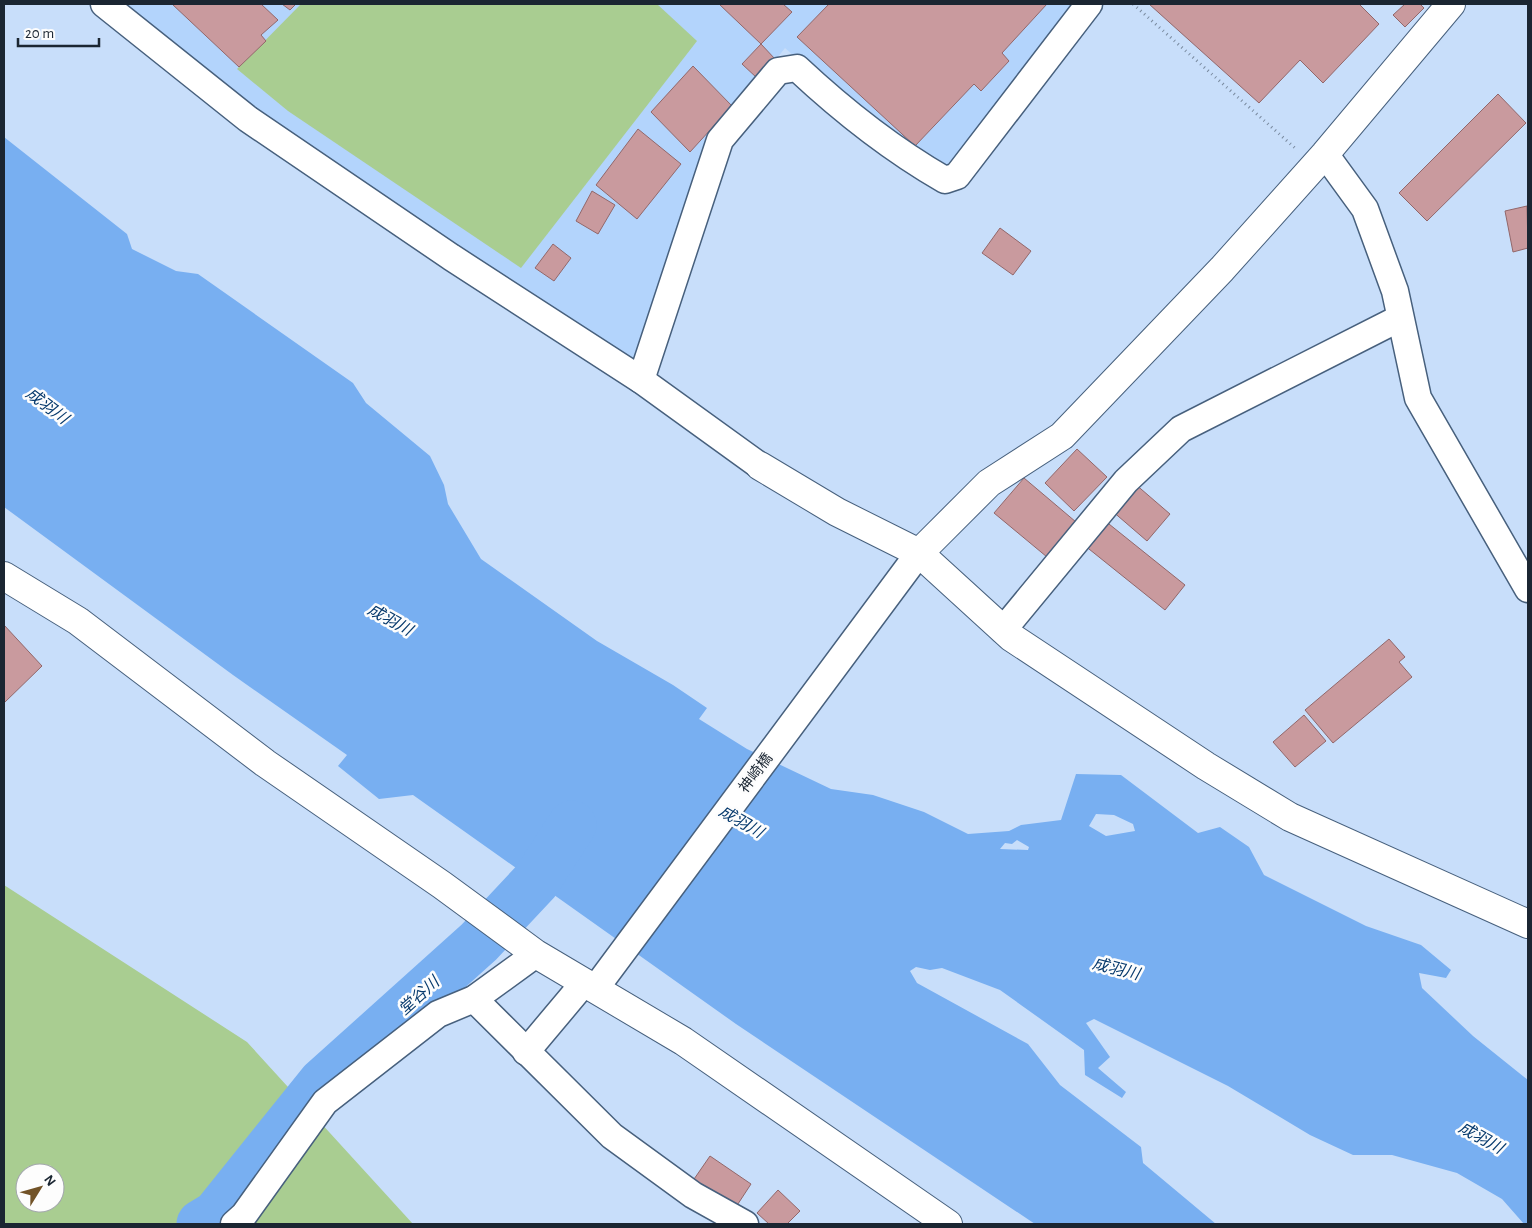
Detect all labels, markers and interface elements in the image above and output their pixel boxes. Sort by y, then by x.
scale bar [18,15,99,47]
text: 20 m [25,26,54,41]
water label: 成羽川 [23,384,73,428]
water label: 成羽川 [365,600,417,640]
street label: 神崎橋 [736,750,776,795]
water label: 成羽川 [716,802,768,842]
water label: 成羽川 [1091,954,1143,983]
water label: 堂谷川 [395,972,444,1018]
water label: 成羽川 [1456,1118,1508,1158]
north arrow [15,1163,65,1213]
text: N [41,1173,58,1189]

